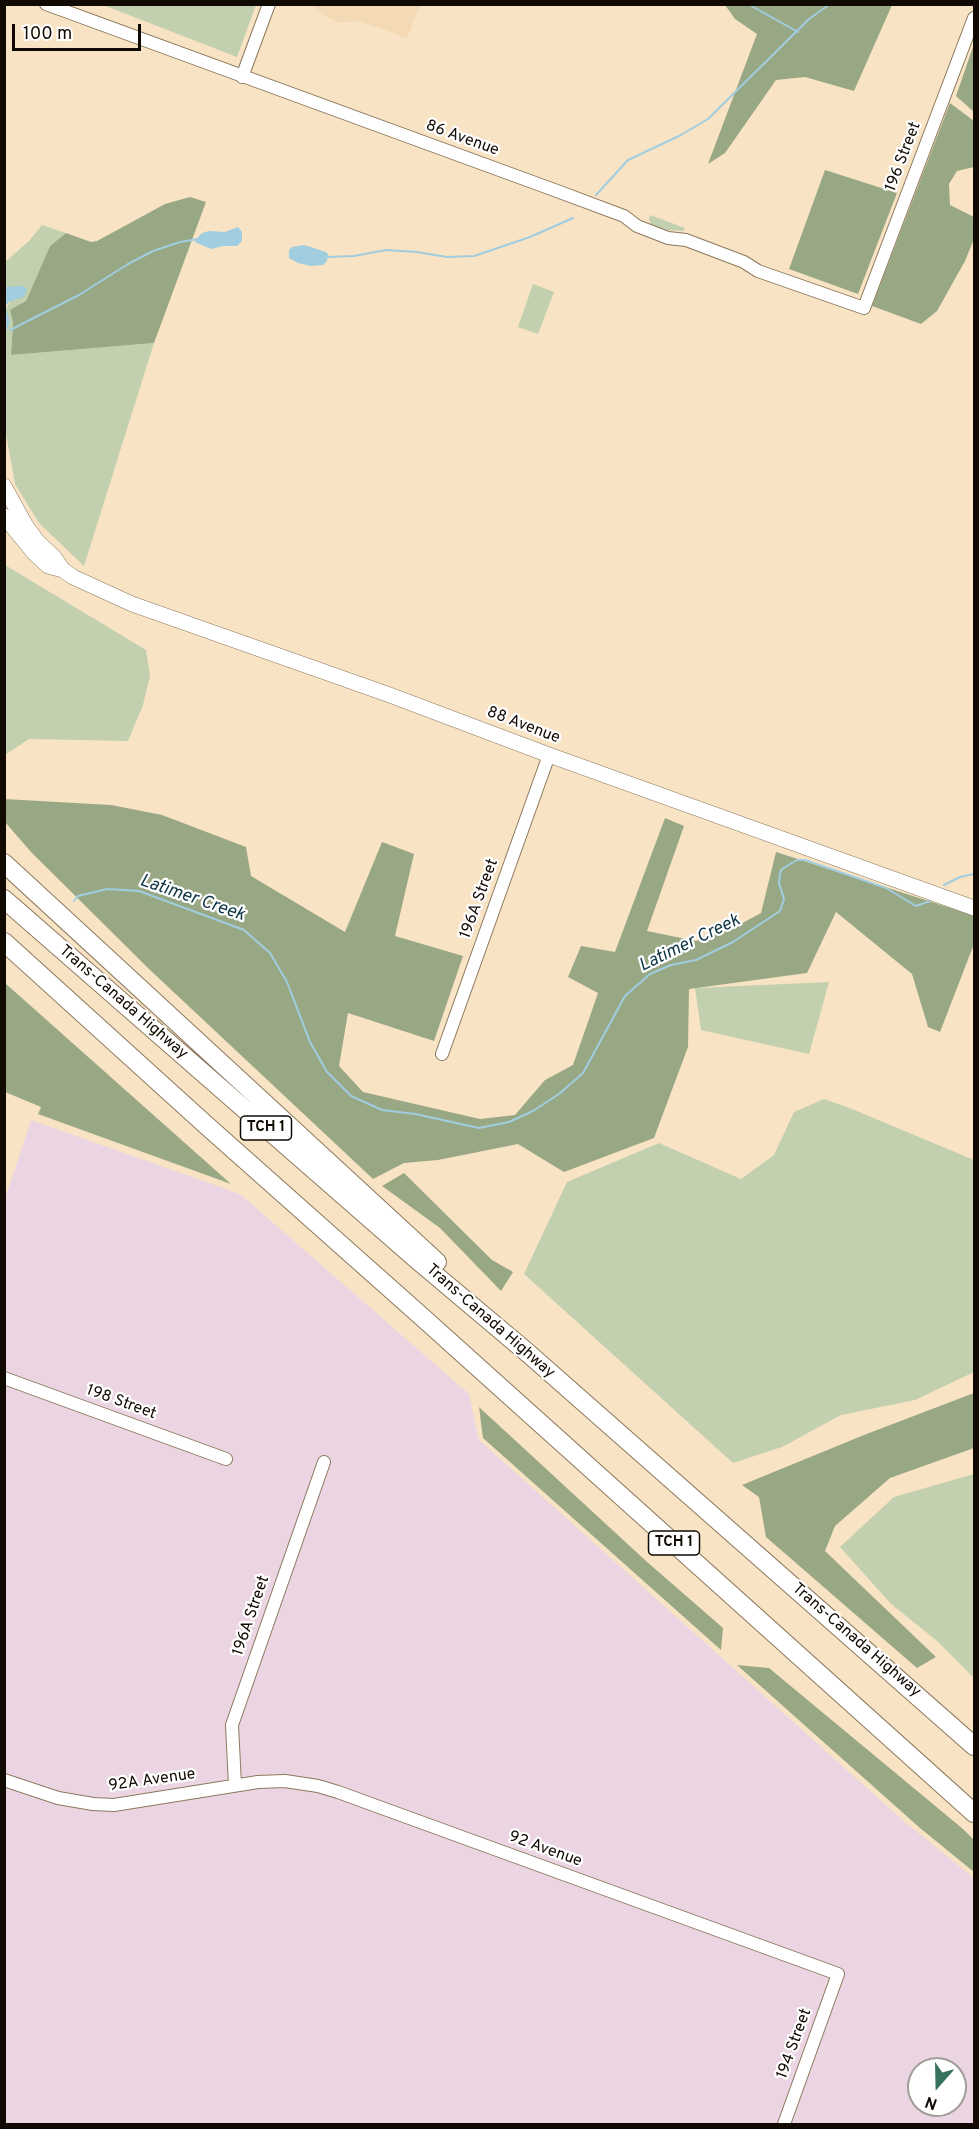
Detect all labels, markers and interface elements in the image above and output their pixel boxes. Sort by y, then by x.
scale bar [15,12,144,50]
text: 100 m [23,23,72,46]
street label: 86 Avenue [423,117,501,161]
street label: 196 Street [882,120,926,194]
street label: 88 Avenue [484,703,562,749]
street label: 196A Street [457,857,503,941]
water label: Latimer Creek [137,871,247,927]
water label: Latimer Creek [636,910,744,978]
street label: Trans-Canada Highway [55,942,191,1064]
road number: TCH 1 [240,1116,292,1140]
street label: Trans-Canada Highway [422,1261,558,1383]
street label: 198 Street [83,1381,159,1425]
road number: TCH 1 [648,1531,700,1555]
street label: 196A Street [229,1573,275,1659]
street label: Trans-Canada Highway [788,1580,924,1702]
street label: 92A Avenue [107,1765,197,1797]
street label: 92 Avenue [506,1828,584,1872]
street label: 194 Street [773,2006,817,2082]
north arrow [907,2057,967,2117]
text: N [923,2091,940,2113]

